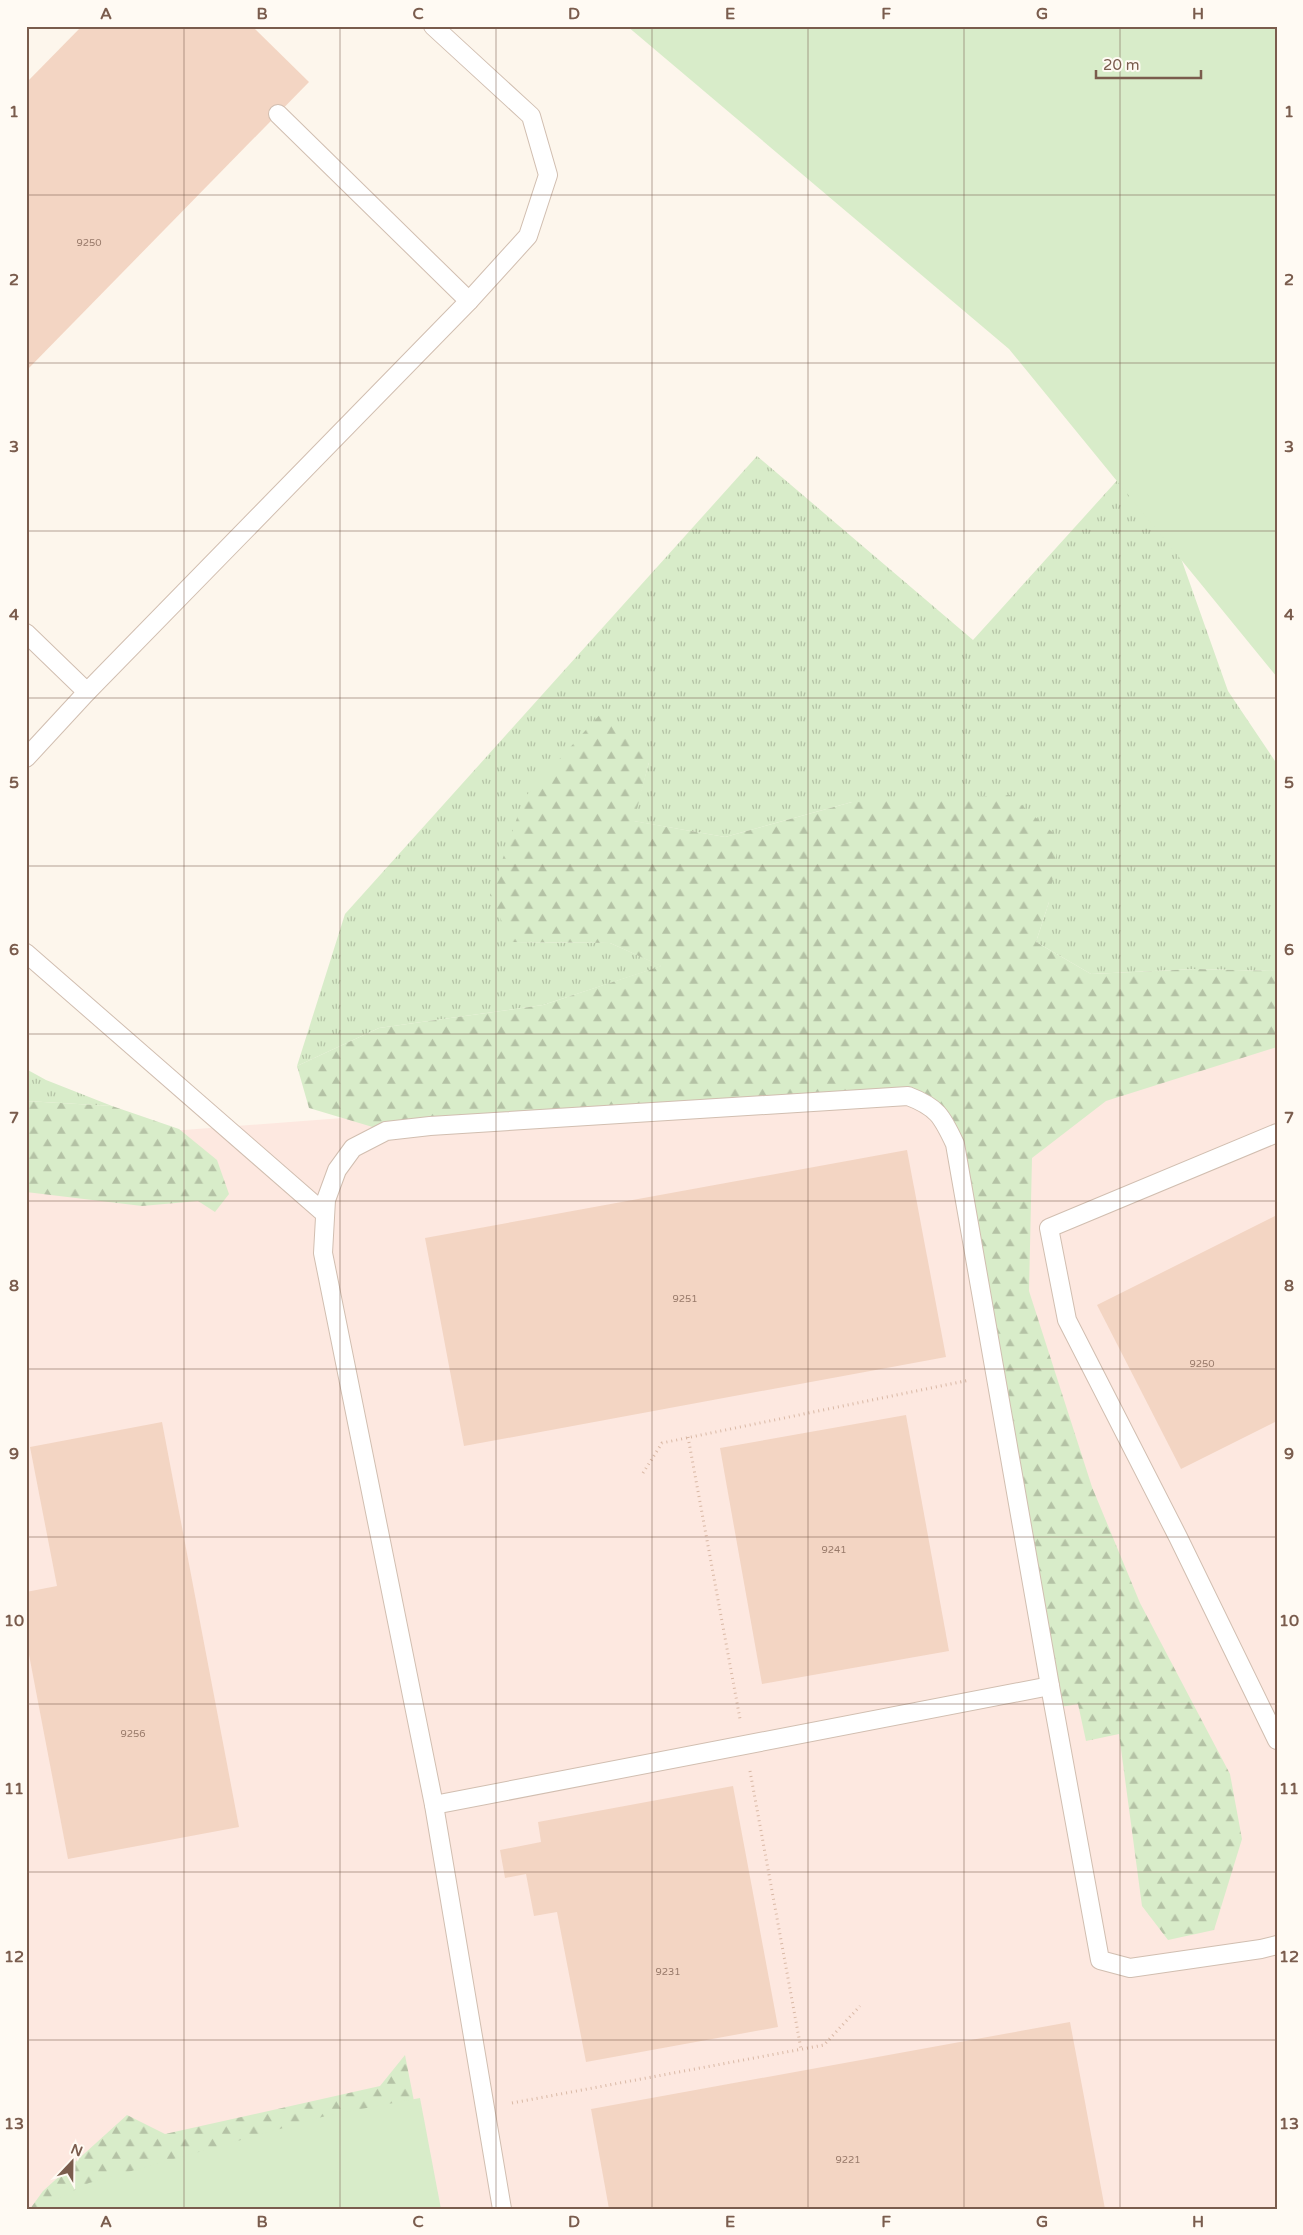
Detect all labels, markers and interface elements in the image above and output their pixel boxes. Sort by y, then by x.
text: A [100,4,112,24]
text: B [256,4,268,24]
text: C [412,4,424,24]
text: D [568,4,580,24]
text: E [725,4,735,24]
text: F [881,4,891,24]
text: G [1036,4,1048,24]
text: H [1192,4,1204,24]
scale bar [1096,48,1200,80]
text: 20 m [1103,56,1140,74]
text: 1 [9,102,19,122]
text: 1 [1284,102,1294,122]
house number: 9250 [76,237,102,249]
text: 2 [9,270,19,290]
text: 2 [1284,270,1294,290]
text: 3 [9,437,19,457]
text: 3 [1284,437,1294,457]
text: 4 [9,605,19,625]
text: 4 [1284,605,1294,625]
text: 5 [9,773,19,793]
text: 5 [1284,773,1294,793]
text: 6 [9,940,19,960]
text: 6 [1284,940,1294,960]
text: 7 [9,1108,19,1128]
text: 7 [1284,1108,1294,1128]
text: 8 [9,1276,19,1296]
text: 8 [1284,1276,1294,1296]
house number: 9251 [672,1293,698,1305]
house number: 9250 [1189,1358,1215,1370]
text: 9 [9,1444,19,1464]
text: 9 [1284,1444,1294,1464]
house number: 9241 [821,1544,847,1556]
text: 10 [4,1611,24,1631]
text: 10 [1279,1611,1299,1631]
house number: 9256 [120,1728,146,1740]
text: 11 [4,1779,24,1799]
text: 11 [1279,1779,1299,1799]
text: 12 [4,1947,24,1967]
text: 12 [1279,1947,1299,1967]
house number: 9231 [655,1966,681,1978]
text: 13 [4,2114,24,2134]
text: 13 [1279,2114,1299,2134]
north arrow [48,2138,98,2188]
text: N [68,2140,85,2160]
house number: 9221 [835,2154,861,2166]
text: A [100,2212,112,2232]
text: B [256,2212,268,2232]
text: C [412,2212,424,2232]
text: D [568,2212,580,2232]
text: E [725,2212,735,2232]
text: F [881,2212,891,2232]
text: G [1036,2212,1048,2232]
text: H [1192,2212,1204,2232]

